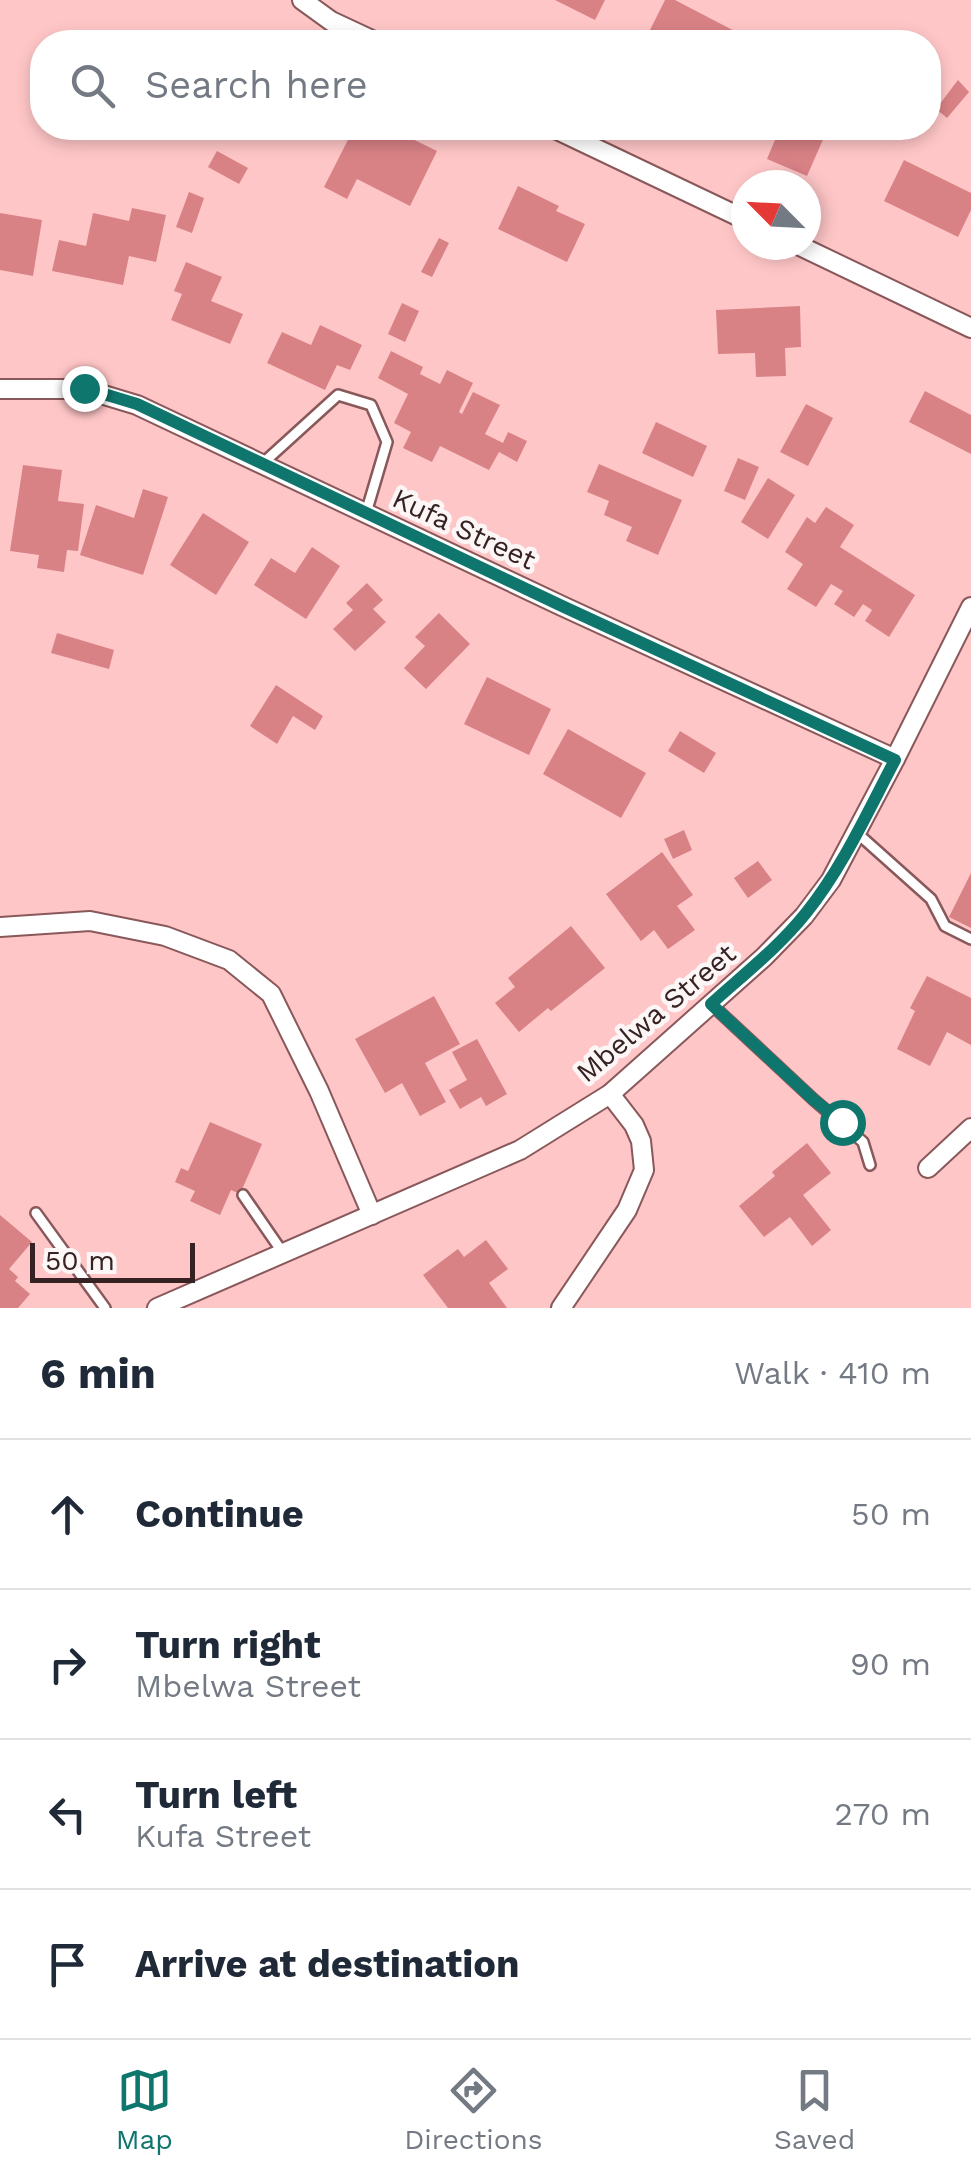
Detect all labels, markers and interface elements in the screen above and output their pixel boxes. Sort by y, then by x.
search box [30,30,941,140]
icon: search [65,58,120,113]
text: Search here [145,63,368,107]
north arrow [731,170,821,260]
route end [62,366,108,412]
street label: Kufa Street [387,481,541,577]
street label: Mbelwa Street [570,937,743,1089]
route start [820,1100,866,1146]
scale bar [30,1238,195,1282]
text: 50 m [45,1244,115,1277]
text: 6 min [40,1349,156,1398]
text: Walk · 410 m [734,1354,931,1392]
icon: ahead [40,1487,95,1542]
text: Continue [135,1492,304,1536]
text: 50 m [851,1495,931,1533]
text: Turn right [135,1623,321,1667]
icon: right [40,1637,95,1692]
text: 90 m [850,1645,931,1683]
text: Mbelwa Street [135,1667,361,1705]
text: Turn left [135,1773,297,1817]
icon: left [40,1787,95,1842]
text: 270 m [834,1795,931,1833]
text: Kufa Street [135,1817,311,1855]
icon: arrive [40,1937,95,1992]
text: Arrive at destination [135,1942,520,1986]
tab: Map [116,2063,173,2156]
tab: Directions [404,2063,543,2156]
tab: Saved [774,2063,855,2156]

